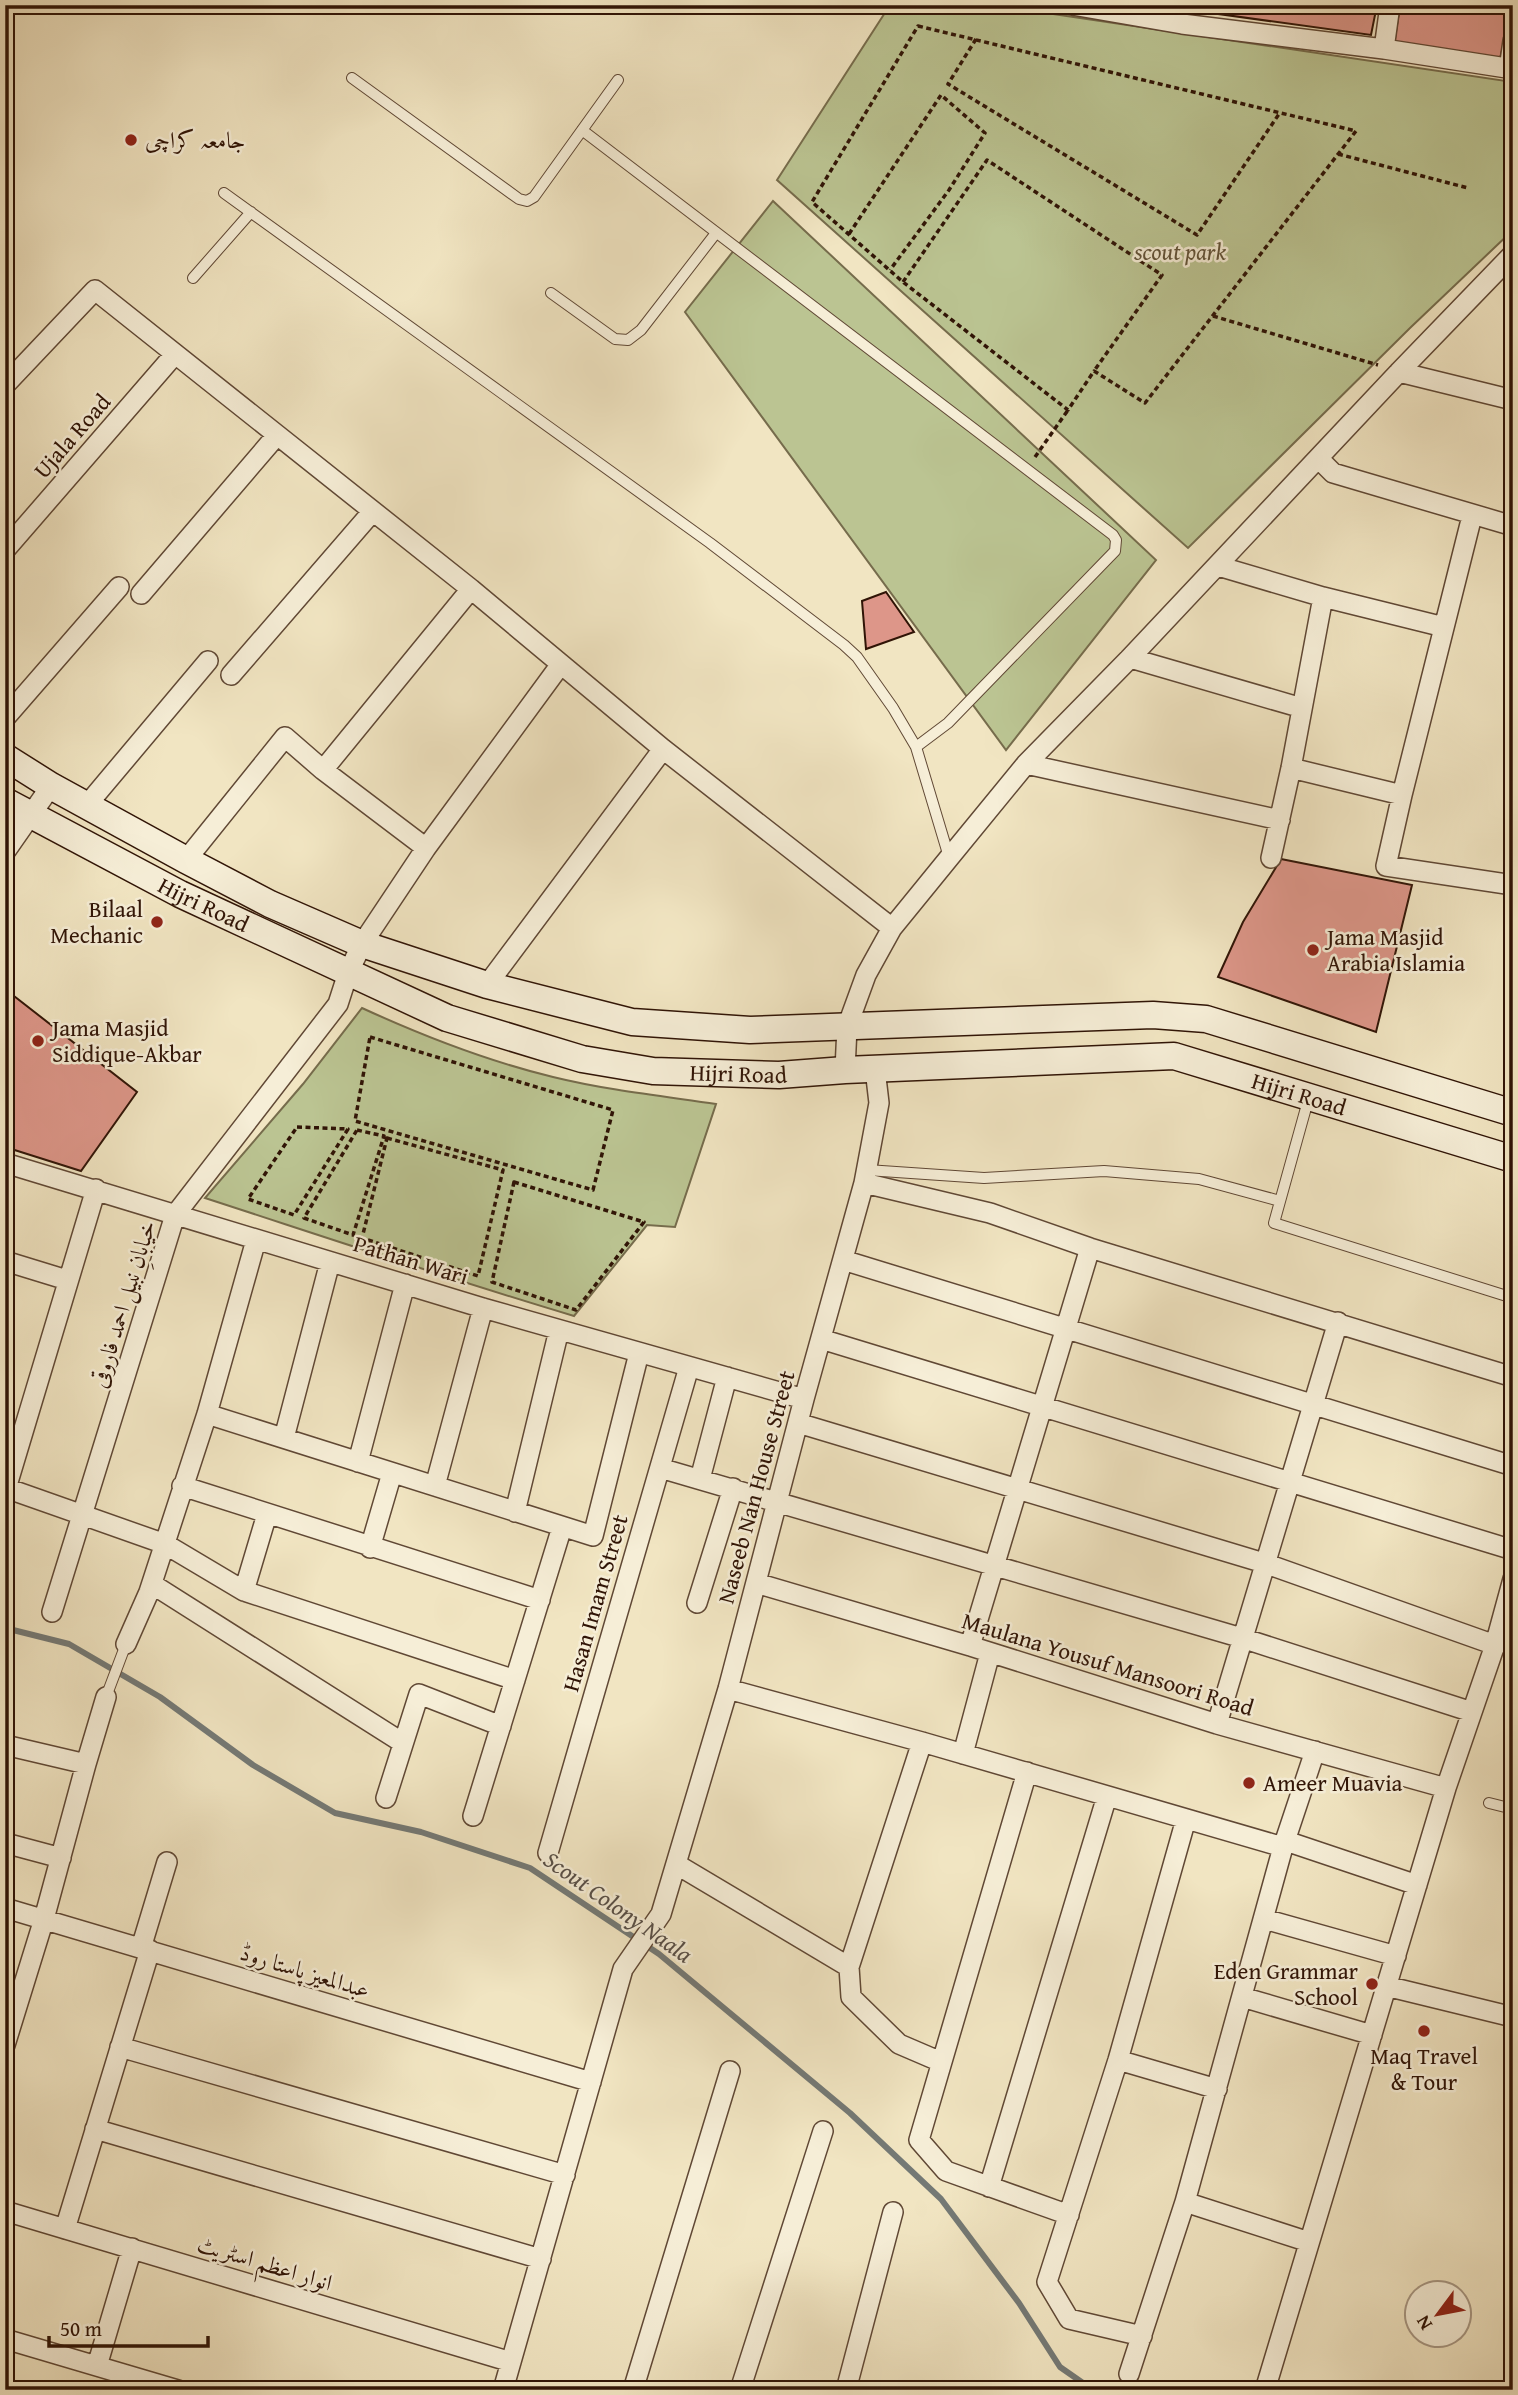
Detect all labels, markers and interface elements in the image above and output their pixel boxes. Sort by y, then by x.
place label: جامعہ کراچی [145,123,246,156]
marker: جامعہ کراچی [123,132,139,148]
park label: scout park [1133,235,1226,268]
street label: Ujala Road [25,386,118,485]
street label: Hijri Road [152,868,255,940]
place label: Bilaal Mechanic [50,892,143,951]
marker: Bilaal Mechanic [149,914,165,930]
place label: Jama Masjid Arabia Islamia [1324,920,1465,979]
marker: Jama Masjid Arabia Islamia [1305,942,1321,958]
place label: Jama Masjid Siddique-Akbar [49,1011,202,1070]
marker: Jama Masjid Siddique-Akbar [30,1033,46,1049]
street label: Hijri Road [689,1055,789,1091]
street label: Hijri Road [1248,1064,1351,1124]
street label: خیابانِ نبیل احمد فاروقی [81,1216,167,1393]
street label: Pathan Wari [350,1226,473,1293]
street label: Naseeb Nan House Street [709,1367,803,1607]
street label: Hasan Imam Street [553,1510,636,1695]
street label: Maulana Yousuf Mansoori Road [958,1603,1259,1724]
place label: Ameer Muavia [1263,1766,1403,1799]
marker: Ameer Muavia [1241,1775,1257,1791]
water label: Scout Colony Naala [537,1842,700,1971]
street label: عبدالمعیز پاستا روڈ [236,1935,374,2007]
place label: Eden Grammar School [1214,1954,1359,2013]
marker: Eden Grammar School [1364,1976,1380,1992]
marker: Maq Travel & Tour [1416,2023,1432,2039]
place label: Maq Travel & Tour [1370,2039,1478,2098]
street label: انوار اعظم اسٹریٹ [192,2226,337,2304]
north arrow [1402,2280,1472,2350]
scale bar [49,2304,208,2348]
text: N [1408,2310,1439,2336]
text: 50 m [60,2313,102,2344]

